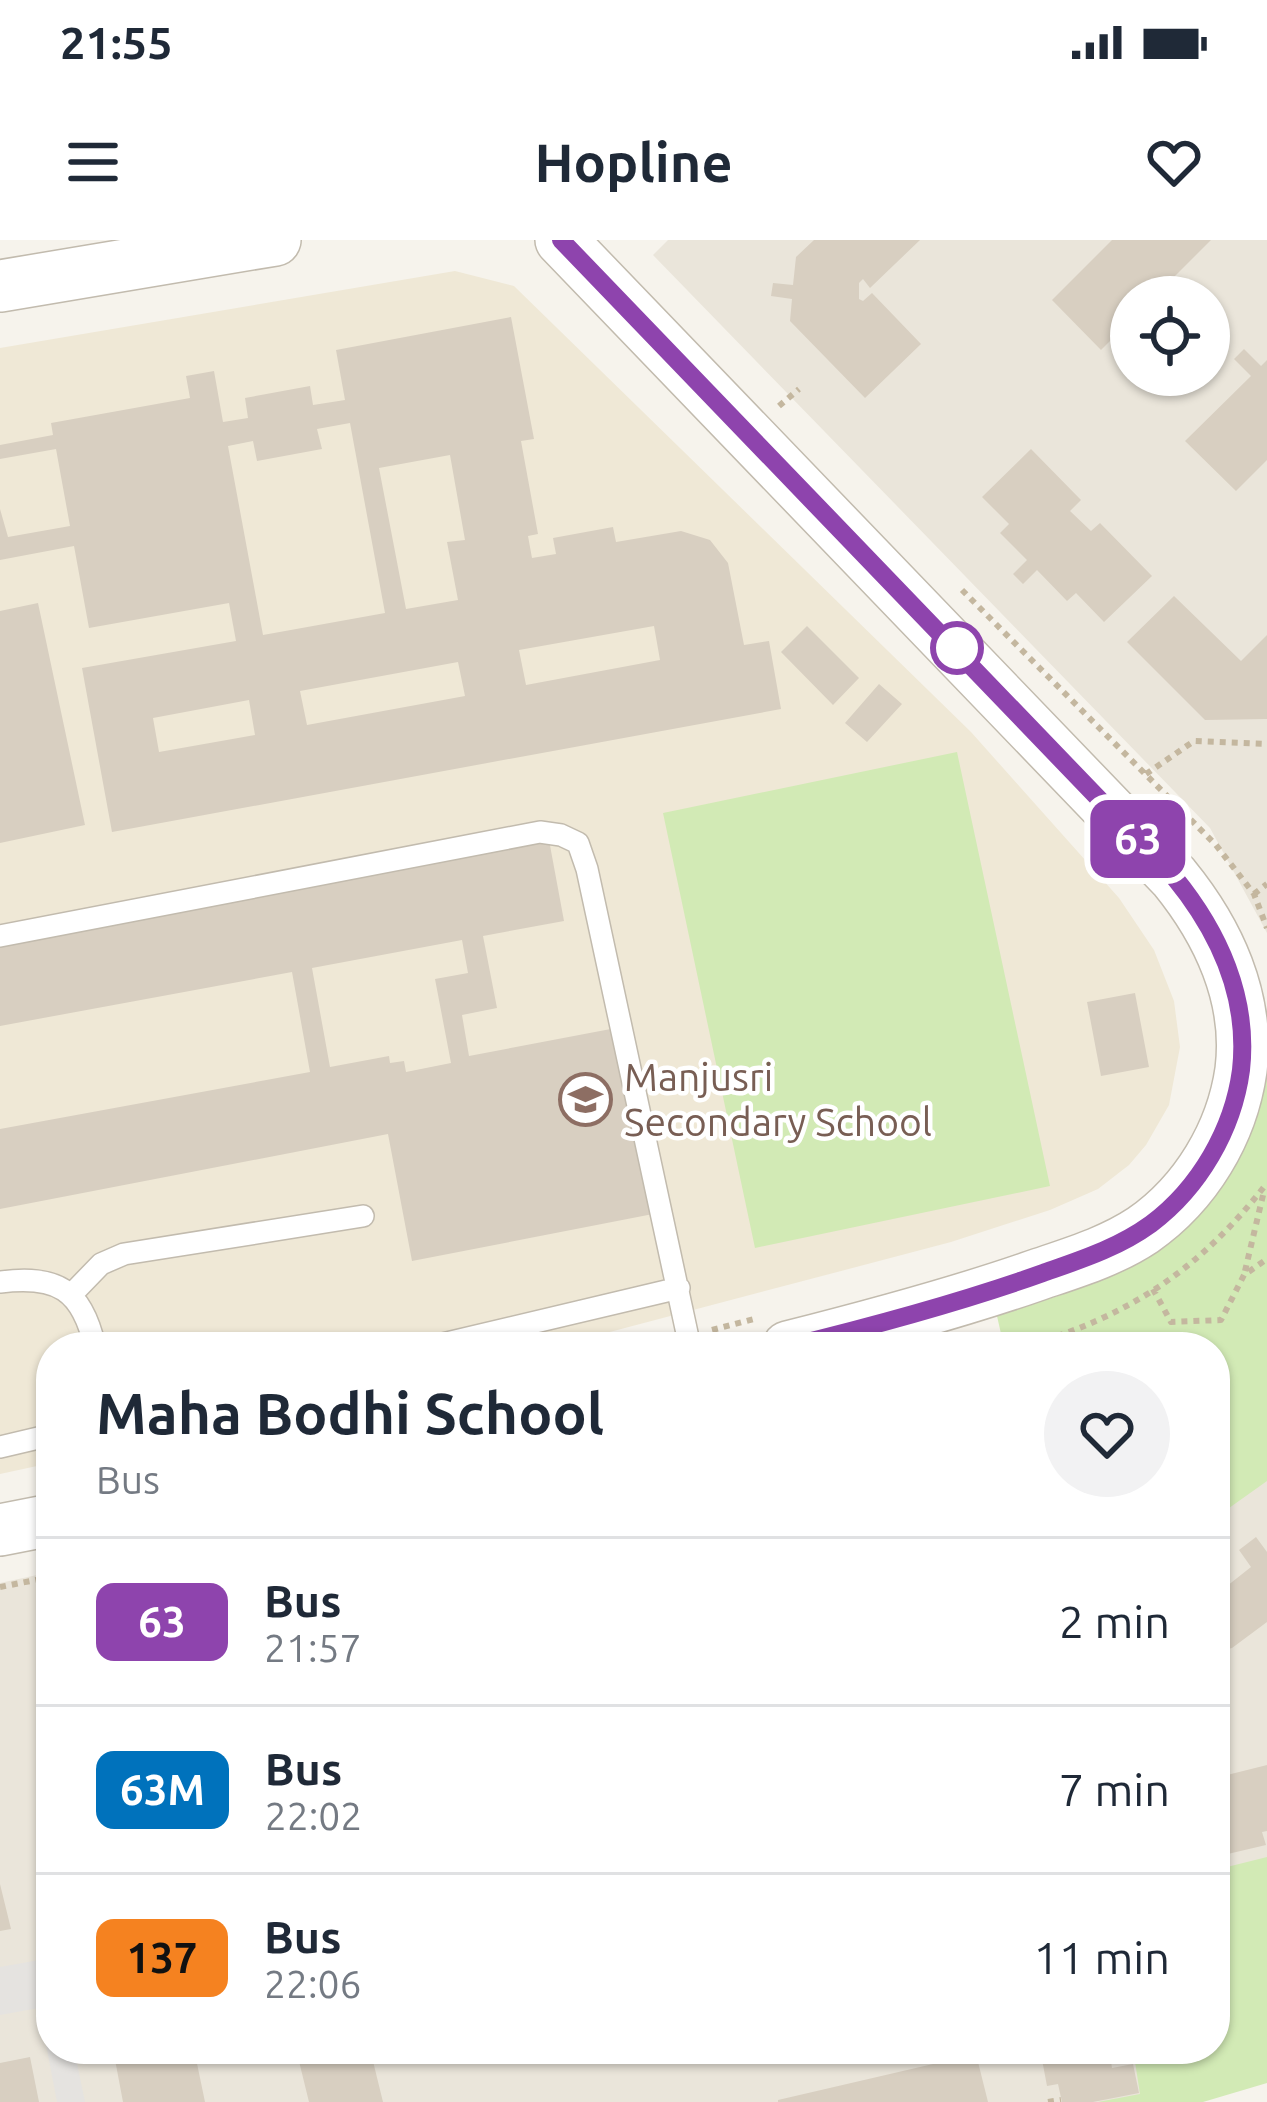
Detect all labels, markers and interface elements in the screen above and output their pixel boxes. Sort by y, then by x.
text: 21:55 [60,17,173,68]
icon: menu [60,129,126,195]
icon: heart [1141,129,1207,195]
text: Hopline [534,132,733,192]
map controls [1110,276,1230,396]
button: locate [1110,276,1230,396]
unlabelled marker [932,623,982,673]
line badge: 63 [1084,800,1192,878]
text: 63 [1114,815,1162,862]
place label: Manjusri Secondary School [624,1055,932,1143]
school or university icon: Manjusri Secondary School [557,1071,613,1127]
button: heart [1044,1371,1170,1497]
text: Maha Bodhi School [96,1381,604,1445]
text: Bus [96,1458,160,1501]
text: Bus [264,1575,341,1626]
text: 2 min [1059,1596,1170,1647]
text: 63 [138,1598,186,1645]
text: 21:57 [264,1626,362,1669]
text: Bus [265,1743,342,1794]
text: 7 min [1059,1764,1170,1815]
text: 63M [120,1766,205,1813]
text: 22:02 [265,1794,362,1837]
text: Bus [264,1911,341,1962]
text: 11 min [1033,1932,1170,1983]
text: 137 [126,1934,198,1981]
text: 22:06 [264,1962,362,2005]

